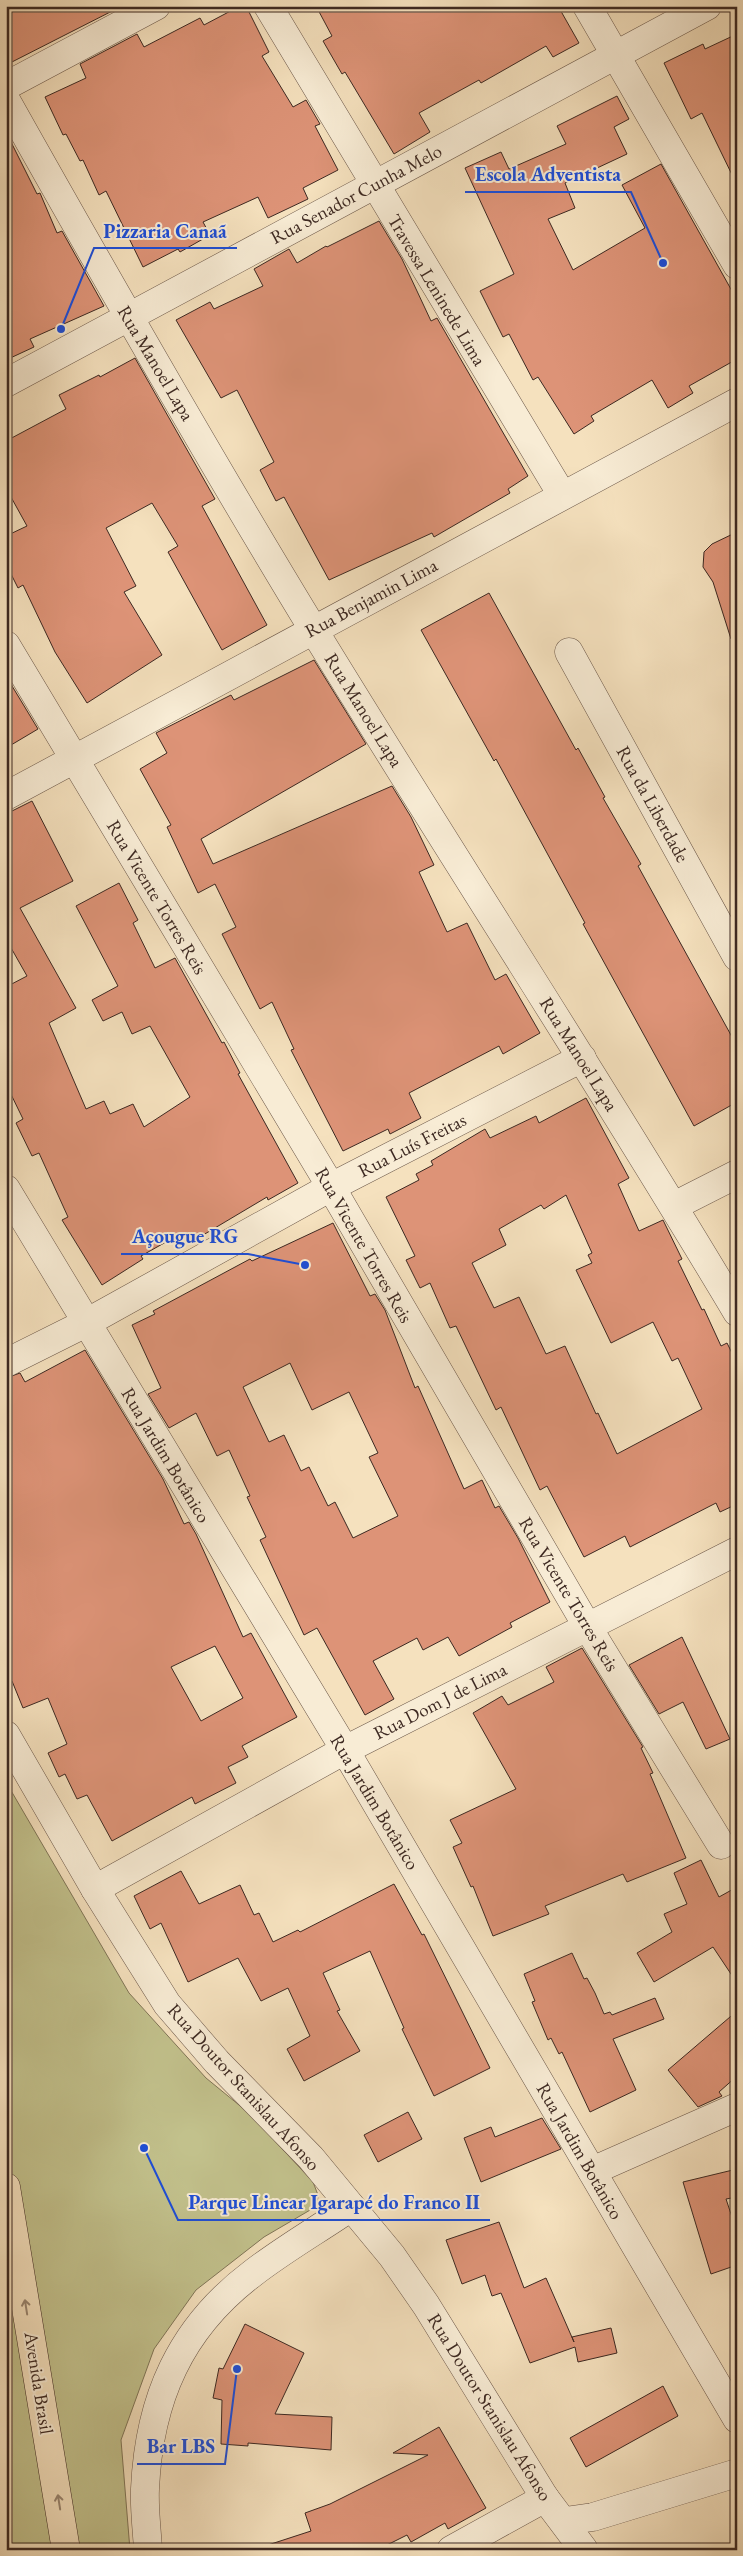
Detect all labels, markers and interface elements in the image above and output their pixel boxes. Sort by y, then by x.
street label: Rua Senador Cunha Melo [266,138,446,250]
callout: Escola Adventista [465,157,631,192]
text: Escola Adventista [475,161,621,187]
street label: Travessa Leninede Lima [382,210,492,371]
callout: Pizzaria Canaã [94,213,237,248]
text: Pizzaria Canaã [103,218,227,244]
street label: Rua Manoel Lapa [112,301,200,426]
street label: Rua Benjamin Lima [300,552,442,643]
street label: Rua Manoel Lapa [319,648,409,772]
street label: Rua da Liberdade [611,741,695,867]
street label: Rua Vicente Torres Reis [101,815,213,979]
street label: Rua Manoel Lapa [534,992,624,1116]
street label: Rua Luís Freitas [354,1107,470,1183]
street label: Rua Vicente Torres Reis [309,1163,419,1327]
callout: Açougue RG [121,1219,248,1254]
text: Açougue RG [131,1223,238,1249]
street label: Rua Jardim Botânico [116,1383,216,1527]
street label: Rua Vicente Torres Reis [513,1512,625,1676]
street label: Rua Dom J de Lima [369,1656,511,1745]
street label: Rua Jardim Botânico [325,1730,425,1874]
street label: Rua Doutor Stanislau Afonso [162,1998,326,2176]
street label: Rua Jardim Botânico [531,2078,629,2224]
callout: Parque Linear Igarapé do Franco II [178,2185,490,2220]
text: Parque Linear Igarapé do Franco II [188,2189,480,2215]
one-way arrow [21,2299,31,2315]
street label: Rua Doutor Stanislau Afonso [422,2308,558,2506]
street label: Avenida Brasil [18,2329,59,2436]
callout: Bar LBS [137,2429,225,2464]
text: Bar LBS [147,2433,215,2459]
one-way arrow [53,2494,63,2510]

